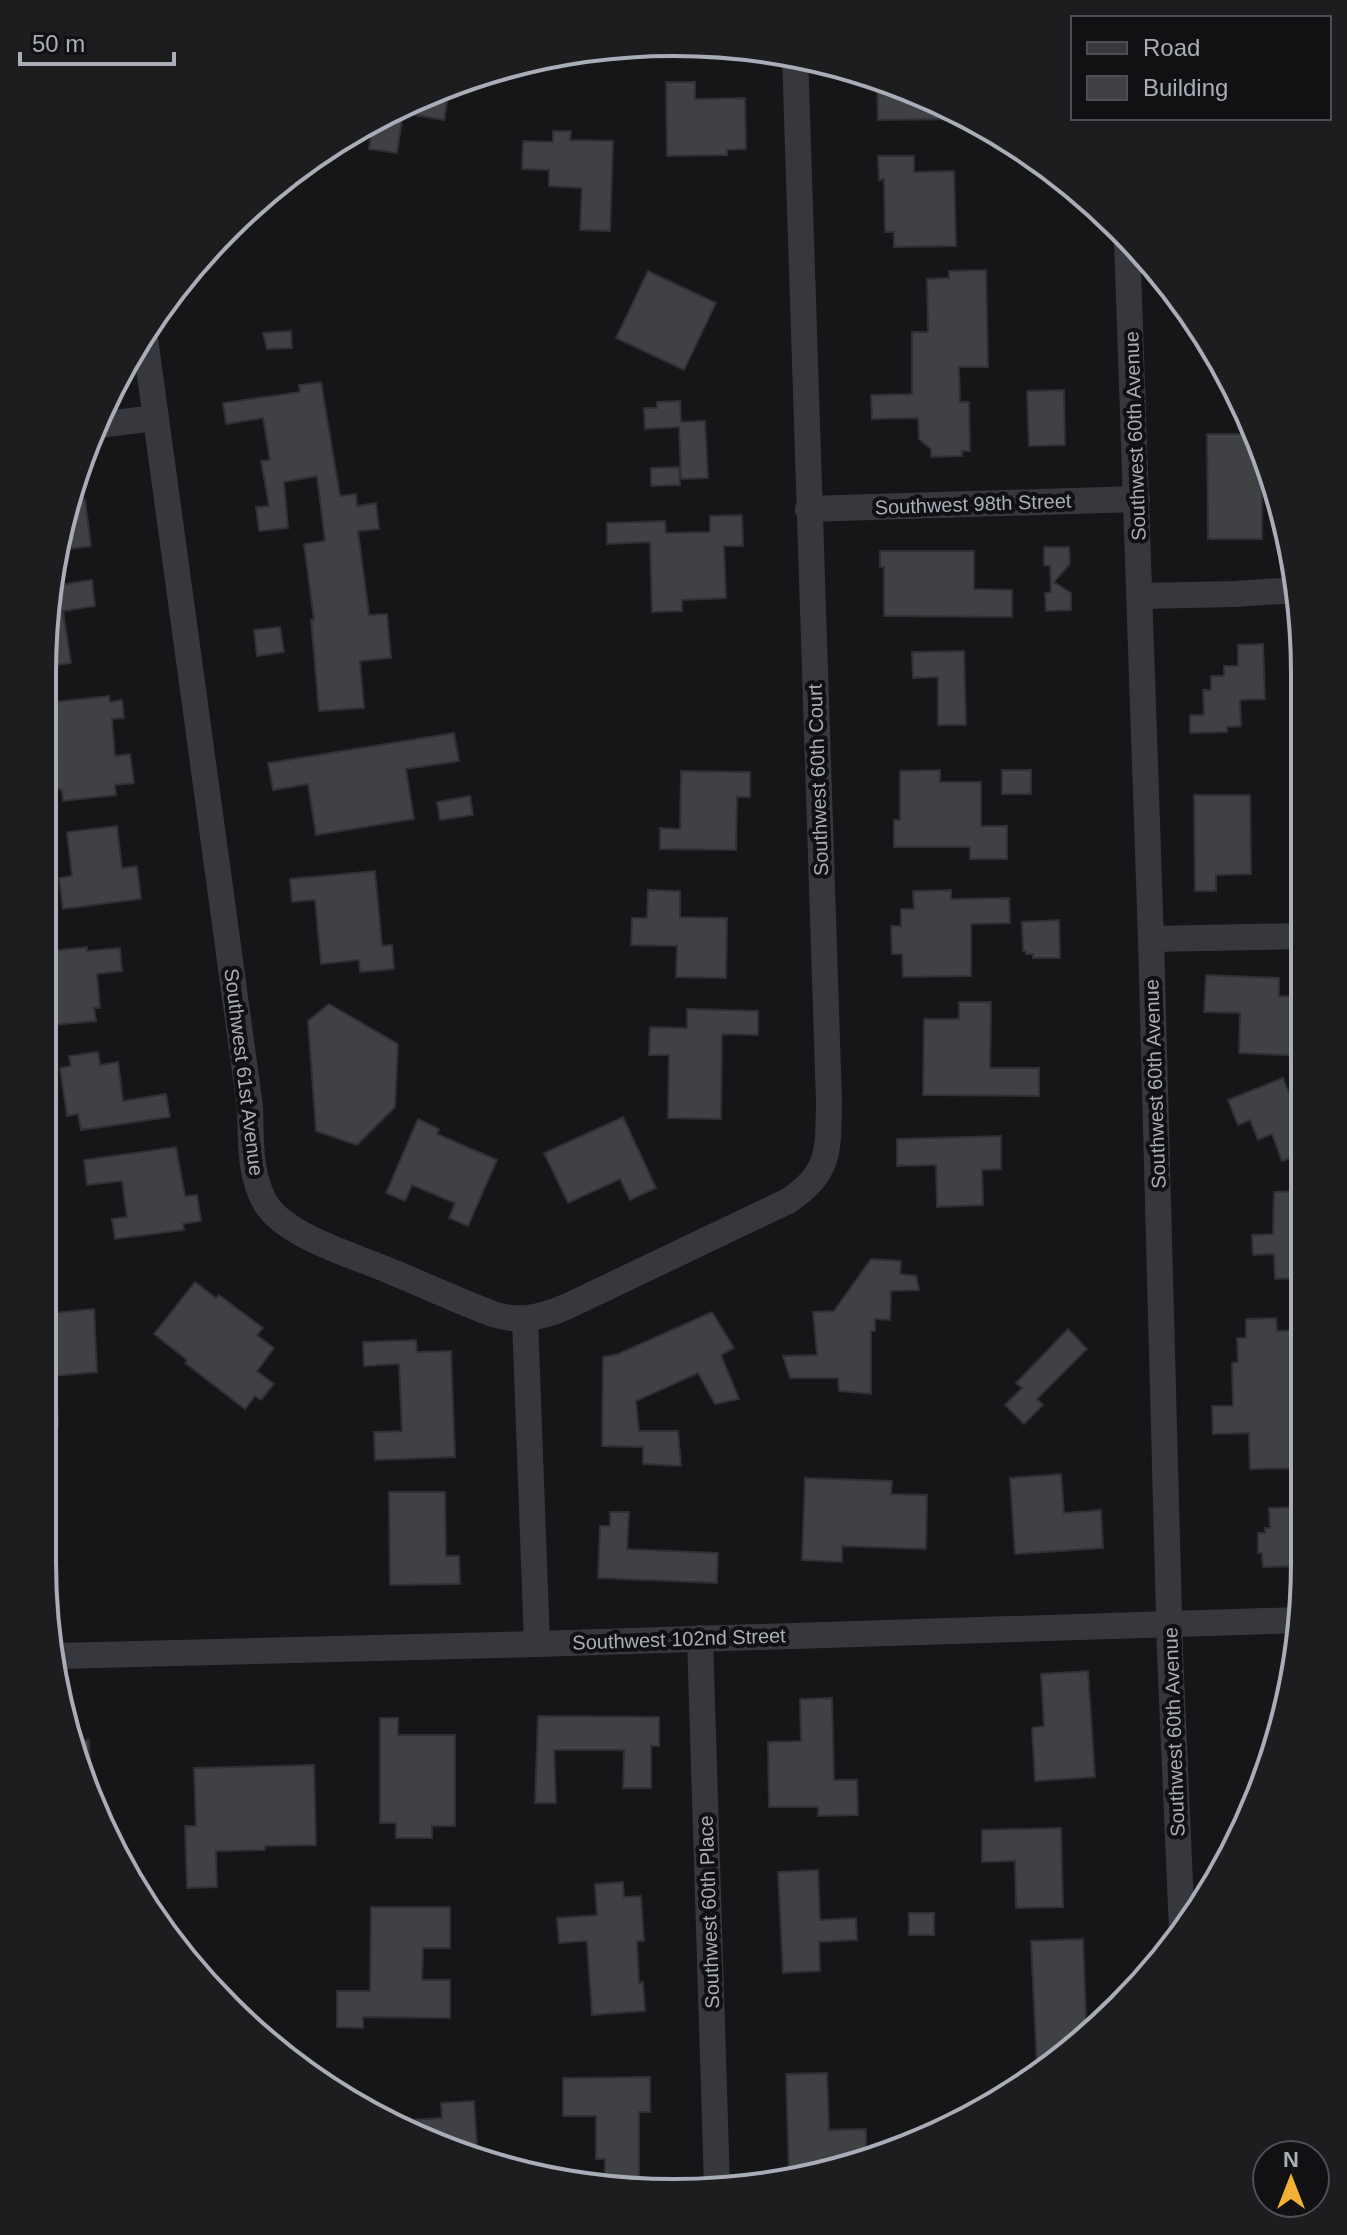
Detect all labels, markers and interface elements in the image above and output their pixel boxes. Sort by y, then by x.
scale bar [20,16,174,66]
legend [1071,16,1331,120]
text: 50 m [32,30,85,57]
text: Road [1143,34,1200,61]
text: Building [1143,74,1228,101]
street label: Southwest 60th Avenue [1120,331,1150,541]
street label: Southwest 98th Street [874,490,1072,518]
street label: Southwest 60th Court [804,683,832,876]
street label: Southwest 61st Avenue [220,967,268,1177]
street label: Southwest 60th Avenue [1140,979,1170,1189]
street label: Southwest 102nd Street [572,1624,786,1654]
street label: Southwest 60th Avenue [1159,1627,1189,1837]
street label: Southwest 60th Place [695,1815,723,2009]
north arrow [1251,2139,1331,2219]
text: N [1283,2147,1299,2172]

